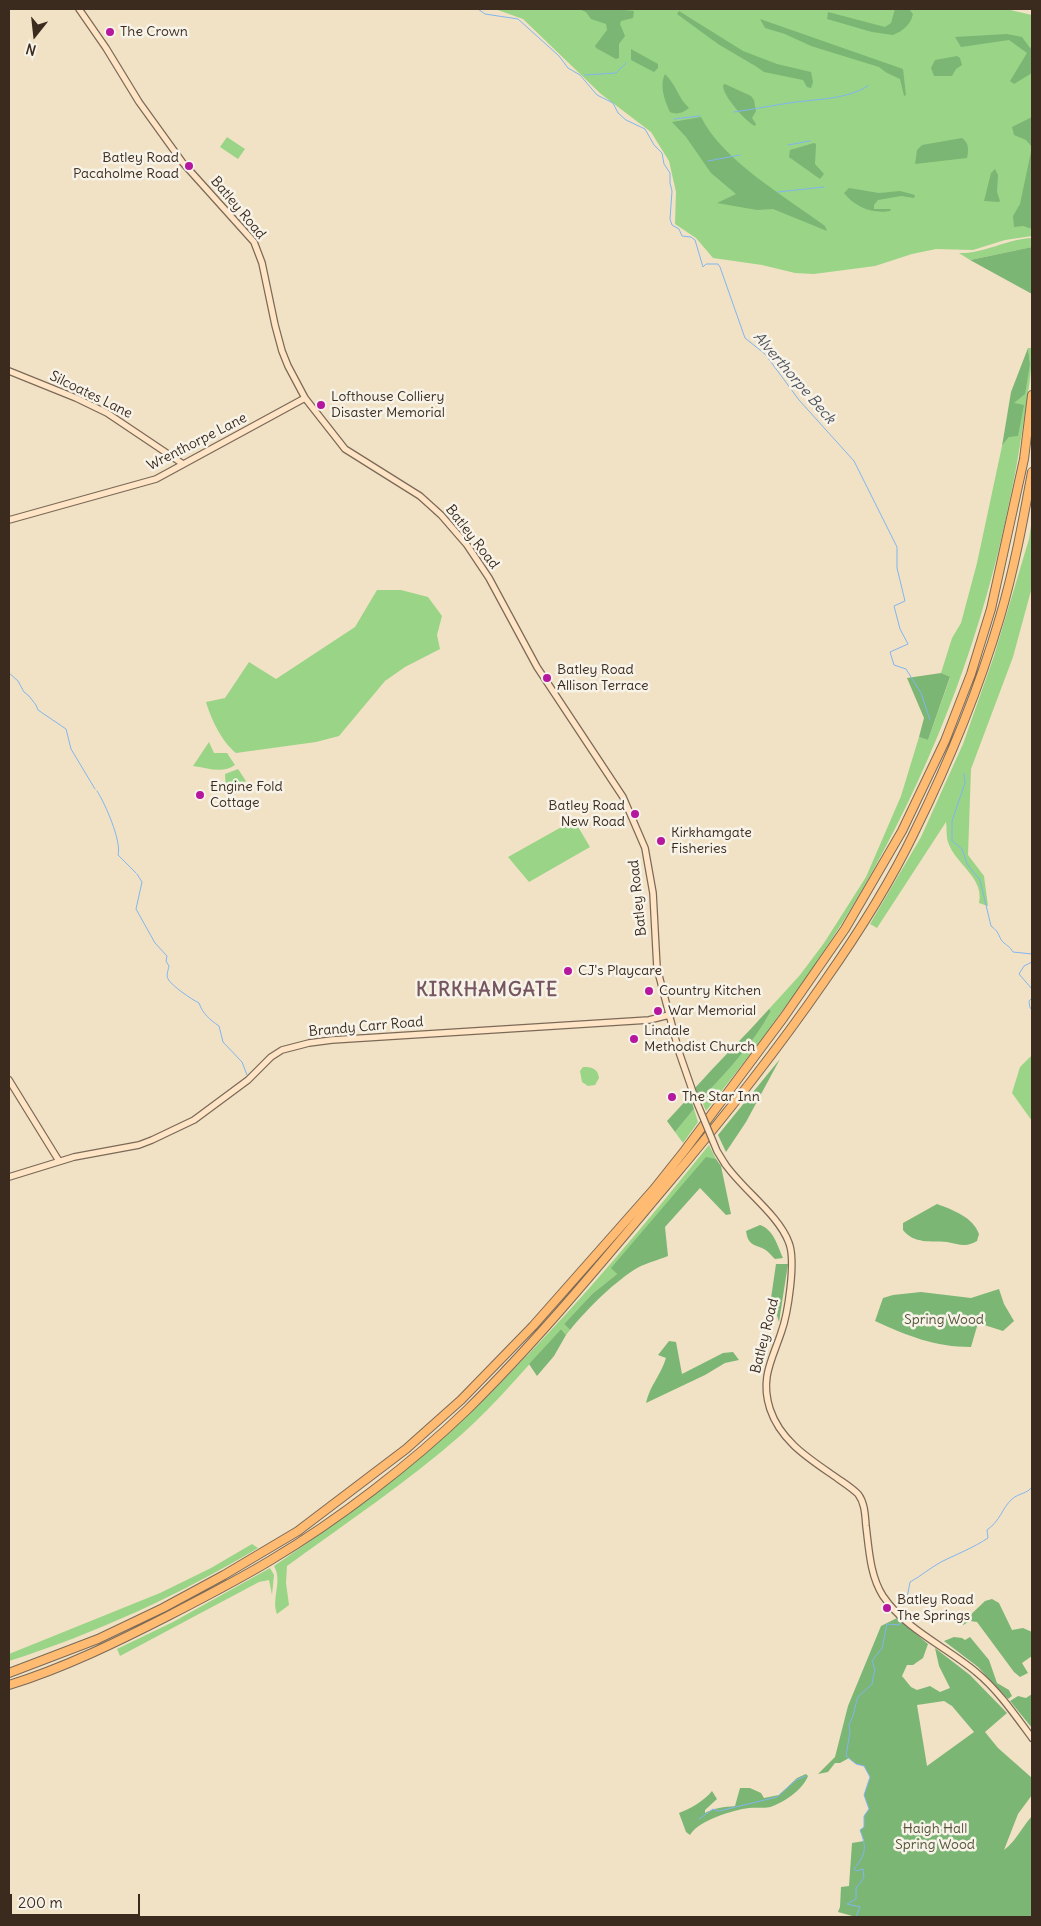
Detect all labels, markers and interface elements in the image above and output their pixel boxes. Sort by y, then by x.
north arrow [10,10,60,60]
place label: The Crown [120,24,188,40]
marker: The Crown [104,26,116,38]
text: N [24,39,38,59]
place label: Batley Road Pacaholme Road [73,150,179,182]
marker: Batley Road Pacaholme Road [183,160,195,172]
street label: Batley Road [207,173,269,243]
water label: Alverthorpe Beck [749,328,839,428]
street label: Silcoates Lane [47,368,135,422]
place label: Lofthouse Colliery Disaster Memorial [331,389,445,422]
marker: Lofthouse Colliery Disaster Memorial [315,399,327,411]
street label: Wrenthorpe Lane [144,410,250,474]
street label: Batley Road [442,502,502,572]
place label: Batley Road Allison Terrace [557,662,649,694]
marker: Batley Road Allison Terrace [541,672,553,684]
place label: Engine Fold Cottage [210,779,283,812]
marker: Engine Fold Cottage [194,789,206,801]
place label: Batley Road New Road [548,798,625,830]
marker: Batley Road New Road [629,808,641,820]
place label: Kirkhamgate Fisheries [671,825,752,858]
marker: Kirkhamgate Fisheries [655,835,667,847]
street label: Batley Road [626,859,650,937]
place label: CJ's Playcare [578,963,662,979]
marker: CJ's Playcare [562,965,574,977]
district label: KIRKHAMGATE [415,980,559,1002]
place label: Country Kitchen [659,983,761,999]
marker: Country Kitchen [643,985,655,997]
place label: War Memorial [668,1003,756,1019]
marker: War Memorial [652,1005,664,1017]
street label: Brandy Carr Road [308,1014,424,1040]
place label: Lindale Methodist Church [644,1023,755,1056]
marker: Lindale Methodist Church [628,1033,640,1045]
place label: The Star Inn [682,1089,760,1105]
marker: The Star Inn [666,1091,678,1103]
street label: Batley Road [748,1297,782,1375]
park label: Spring Wood [904,1312,984,1328]
place label: Batley Road The Springs [897,1592,974,1624]
marker: Batley Road The Springs [881,1602,893,1614]
park label: Haigh Hall Spring Wood [895,1821,975,1854]
scale bar [12,1884,142,1916]
text: 200 m [18,1893,63,1912]

